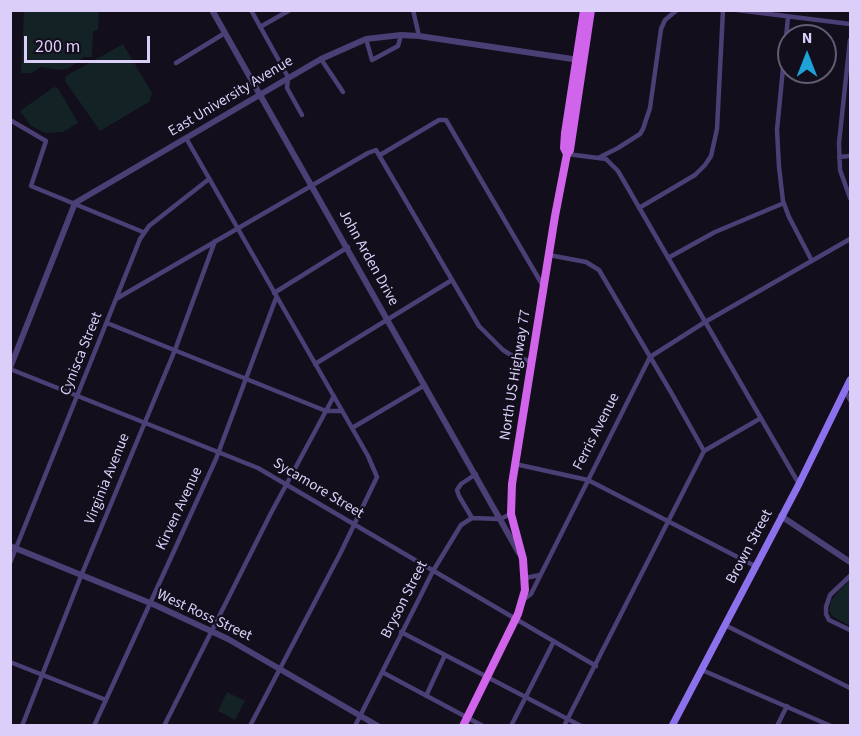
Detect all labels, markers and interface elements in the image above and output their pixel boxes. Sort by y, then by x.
scale bar [27,24,153,62]
north arrow [777,24,837,84]
text: N [802,27,812,49]
text: 200 m [35,34,80,59]
street label: East University Avenue [166,53,296,141]
street label: John Arden Drive [334,207,402,309]
street label: North US Highway 77 [497,308,535,442]
street label: Cynisca Street [57,310,107,398]
street label: Ferris Avenue [570,390,624,474]
street label: Virginia Avenue [82,431,134,527]
street label: Sycamore Street [269,455,367,523]
street label: Kirven Avenue [153,465,207,553]
street label: Brown Street [723,507,777,587]
street label: Bryson Street [378,558,432,642]
street label: West Ross Street [154,586,254,646]

